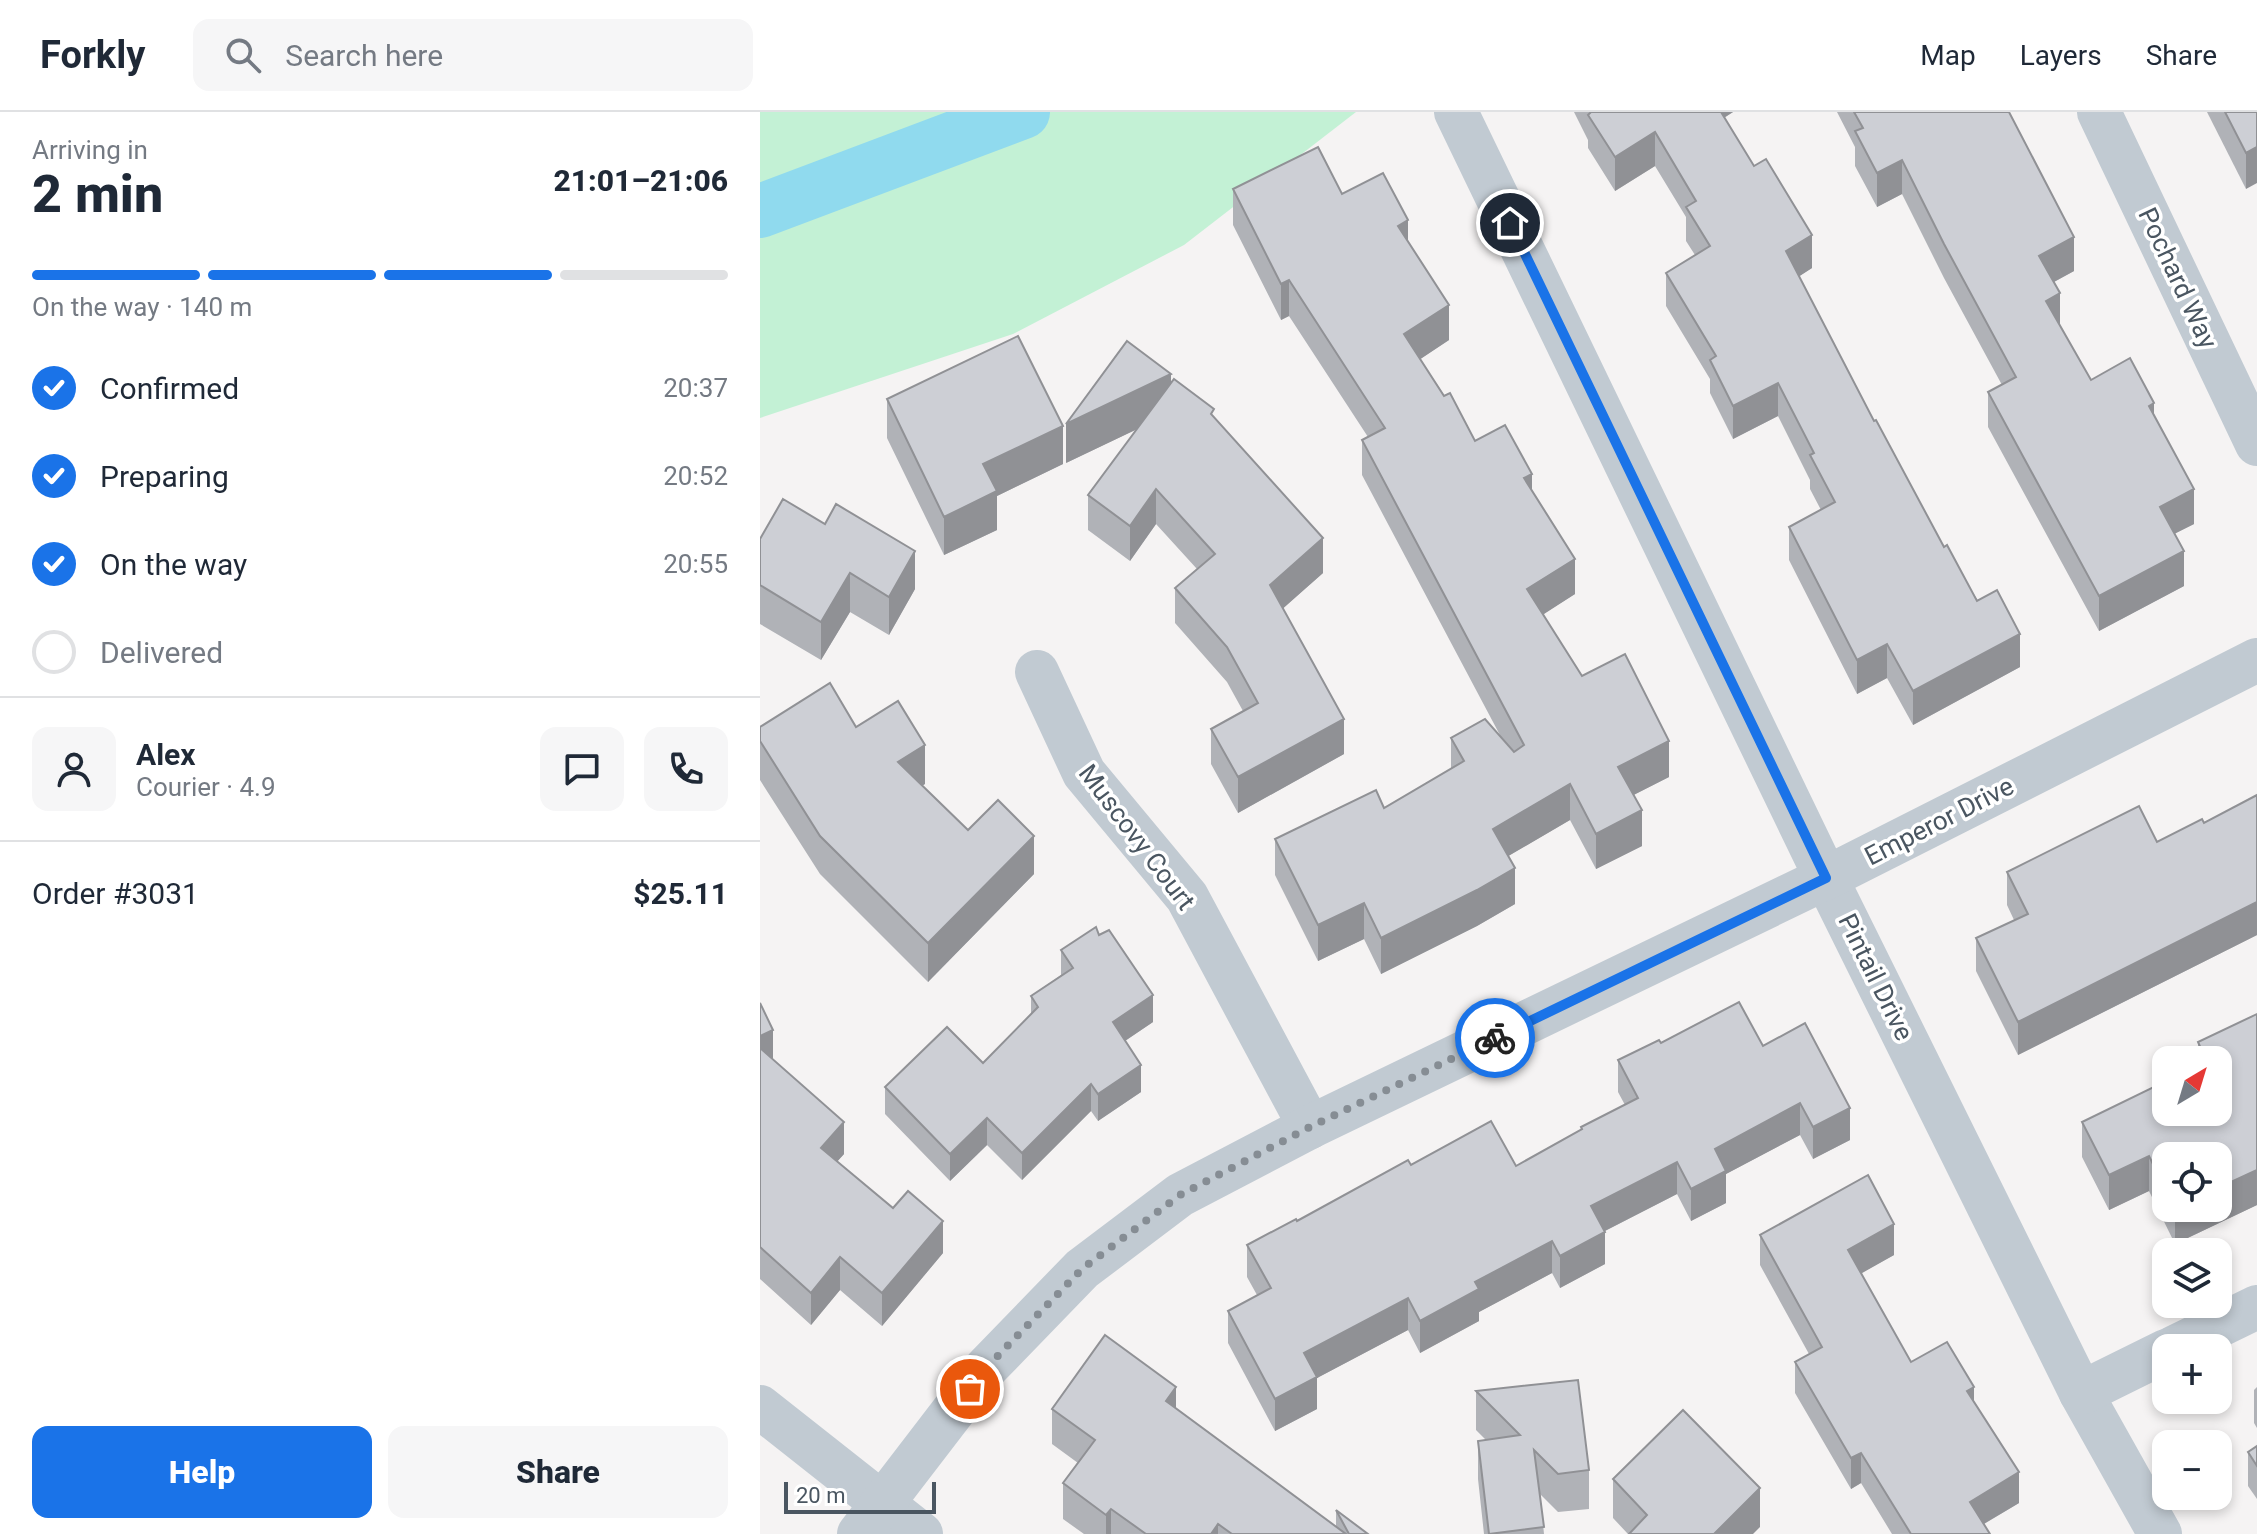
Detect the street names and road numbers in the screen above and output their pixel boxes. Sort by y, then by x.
street label: Pochard Way [2132,203,2224,353]
street label: Muscovy Court [1073,758,1201,916]
street label: Emperor Drive [1860,771,2018,871]
street label: Pintail Drive [1832,909,1920,1045]

